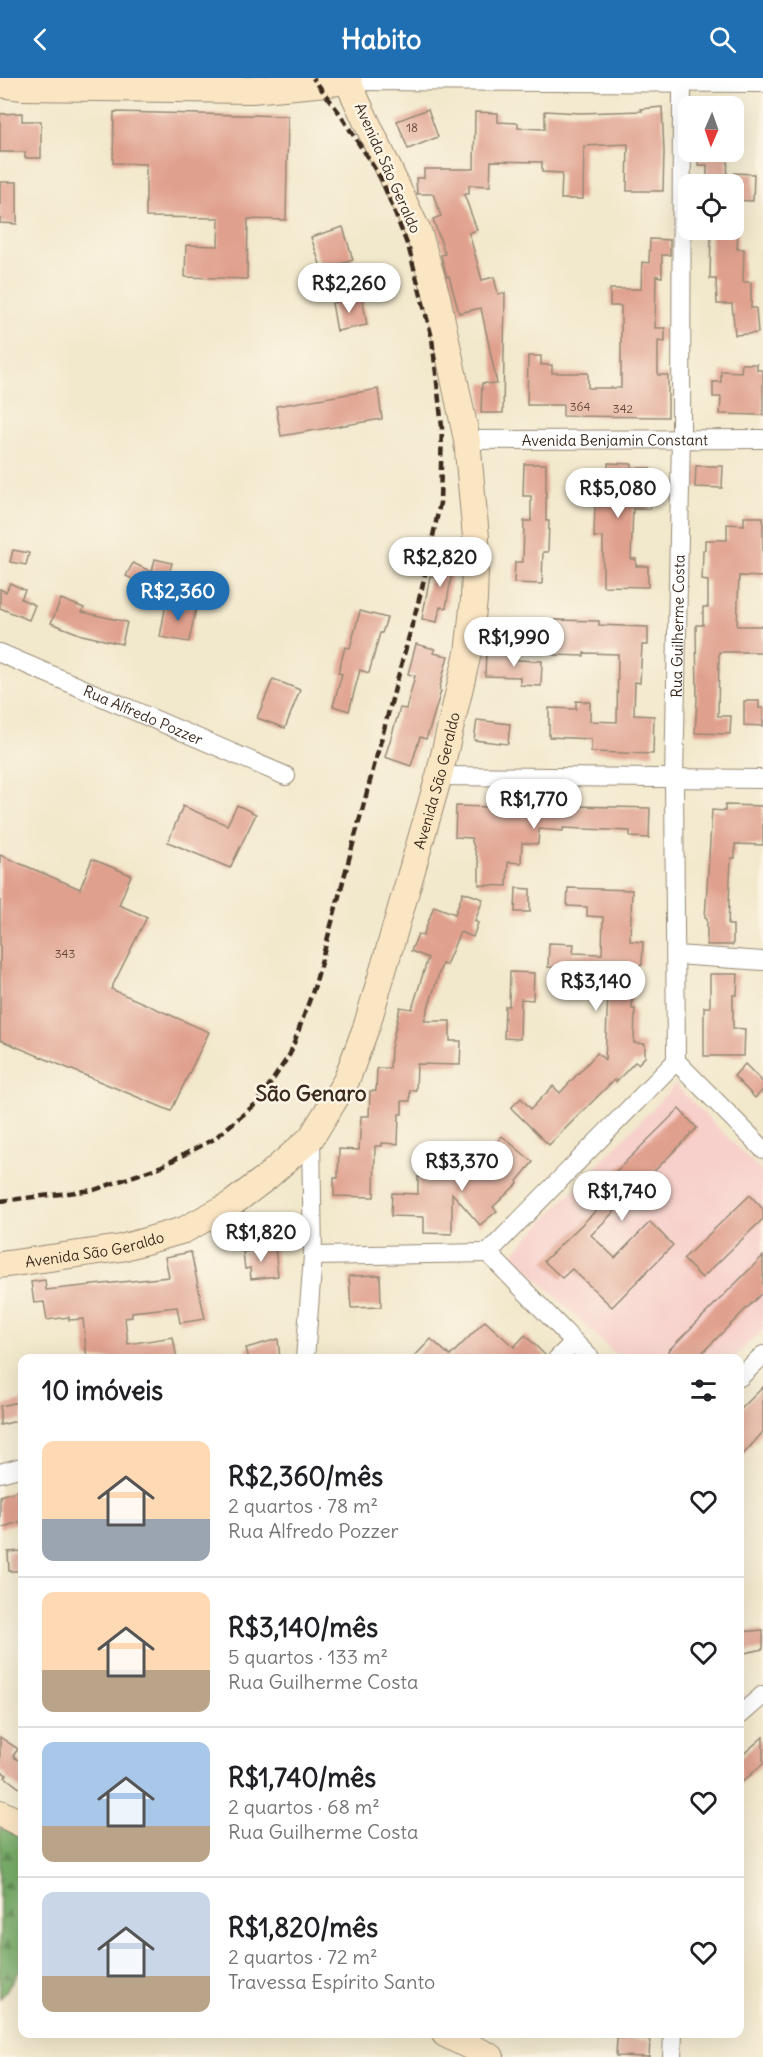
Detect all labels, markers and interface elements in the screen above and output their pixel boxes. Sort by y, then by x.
text: Habito [341,22,422,56]
icon: back [24,23,57,56]
icon: search [706,23,739,56]
north arrow [678,96,744,162]
map controls [678,96,744,240]
street label: Avenida São Geraldo [351,100,425,236]
house number: 18 [406,120,418,135]
button: locate [678,174,744,240]
pin: R$2,260 [294,263,404,314]
text: R$2,260 [312,270,386,295]
house number: 364 [570,399,590,414]
house number: 342 [613,401,634,416]
street label: Avenida Benjamin Constant [522,430,708,449]
pin: R$5,080 [563,468,673,519]
text: R$5,080 [579,475,657,500]
pin: R$2,820 [385,537,495,588]
text: R$2,820 [403,544,477,569]
street label: Rua Guilherme Costa [666,554,688,698]
pin: R$2,360 [123,571,233,622]
text: R$2,360 [140,578,216,603]
pin: R$1,990 [459,617,569,668]
text: R$1,990 [478,624,550,649]
street label: Rua Alfredo Pozzer [81,681,206,749]
street label: Avenida São Geraldo [409,710,463,851]
pin: R$1,770 [479,779,589,830]
text: R$1,770 [500,786,568,811]
house number: 343 [55,946,75,961]
pin: R$3,140 [541,961,651,1012]
text: R$3,140 [560,968,632,993]
district label: São Genaro [255,1080,367,1107]
pin: R$3,370 [407,1141,517,1192]
text: R$3,370 [425,1148,499,1173]
pin: R$1,740 [567,1171,677,1222]
text: R$1,740 [587,1178,657,1203]
pin: R$1,820 [206,1212,316,1263]
text: R$1,820 [225,1219,297,1244]
street label: Avenida São Geraldo [24,1227,166,1271]
text: 10 imóveis [42,1374,163,1407]
icon: filters [687,1374,720,1407]
text: R$2,360/mês [228,1460,383,1493]
icon: home [90,1465,162,1537]
icon: heart [687,1485,720,1518]
text: 2 quartos · 78 m² [228,1493,378,1518]
text: Rua Alfredo Pozzer [228,1518,399,1543]
text: R$3,140/mês [228,1611,378,1644]
icon: home [90,1616,162,1688]
icon: heart [687,1636,720,1669]
text: 5 quartos · 133 m² [228,1644,388,1669]
text: Rua Guilherme Costa [228,1669,418,1694]
text: R$1,740/mês [228,1761,376,1794]
icon: home [90,1766,162,1838]
icon: heart [687,1786,720,1819]
text: 2 quartos · 68 m² [228,1794,380,1819]
text: Rua Guilherme Costa [228,1819,418,1844]
text: R$1,820/mês [228,1911,378,1944]
icon: home [90,1916,162,1988]
icon: heart [687,1936,720,1969]
text: 2 quartos · 72 m² [228,1944,378,1969]
text: Travessa Espírito Santo [228,1969,435,1994]

